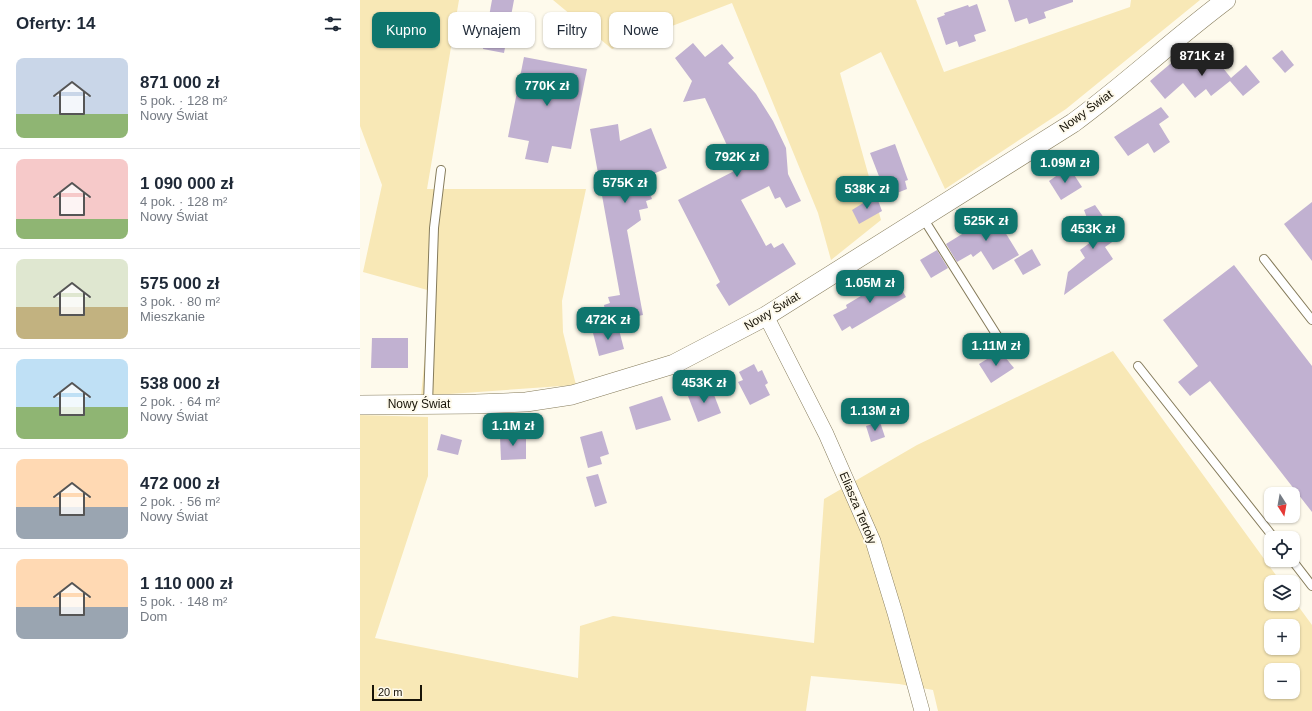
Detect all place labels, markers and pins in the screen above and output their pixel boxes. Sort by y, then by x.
pin: 871K zł [1165,43,1239,77]
pin: 770K zł [510,73,584,107]
pin: 792K zł [700,144,774,178]
pin: 1.09M zł [1024,150,1106,184]
pin: 575K zł [588,170,662,204]
pin: 538K zł [830,176,904,210]
pin: 525K zł [949,208,1023,242]
pin: 453K zł [1056,216,1130,250]
pin: 1.05M zł [829,270,911,304]
pin: 472K zł [571,307,645,341]
pin: 1.11M zł [955,333,1037,367]
pin: 453K zł [667,370,741,404]
pin: 1.13M zł [834,398,916,432]
pin: 1.1M zł [476,413,550,447]

